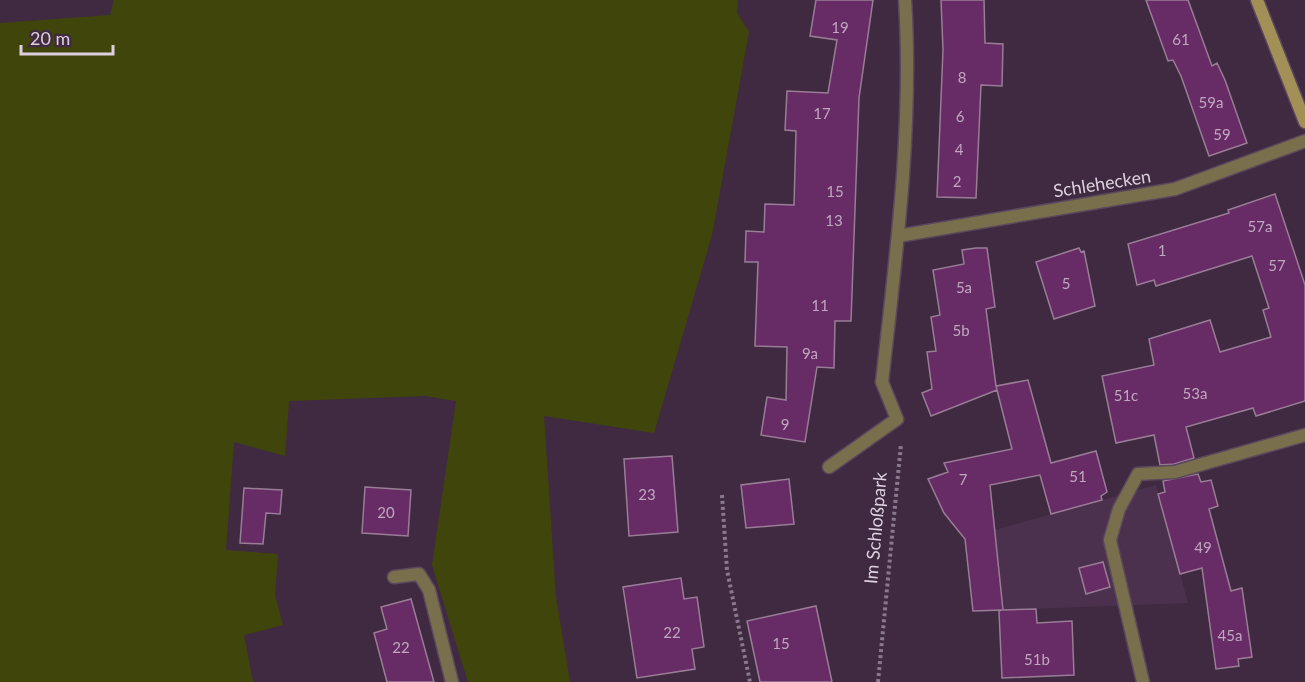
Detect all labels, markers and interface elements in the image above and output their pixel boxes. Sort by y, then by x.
scale bar [21,18,112,56]
house number: 19 [831,18,849,36]
text: 20 m [30,27,70,49]
house number: 61 [1172,30,1190,48]
house number: 8 [958,68,966,86]
house number: 59a [1199,93,1223,111]
house number: 17 [813,104,831,122]
house number: 6 [956,107,965,125]
house number: 59 [1213,125,1231,143]
house number: 4 [955,140,964,158]
street label: Schlehecken [1052,164,1152,202]
house number: 2 [953,172,961,190]
house number: 15 [826,182,844,200]
house number: 13 [825,211,843,229]
house number: 57a [1248,217,1272,235]
house number: 1 [1158,241,1166,259]
house number: 57 [1268,256,1286,274]
house number: 5 [1062,274,1070,292]
house number: 5a [956,278,972,296]
house number: 11 [811,296,829,314]
house number: 5b [952,321,970,339]
house number: 9a [802,344,818,362]
house number: 53a [1183,384,1207,402]
house number: 51c [1114,386,1138,404]
house number: 9 [781,415,789,433]
house number: 51 [1069,467,1087,485]
street label: Im Schloßpark [859,470,891,585]
house number: 7 [959,470,968,488]
house number: 23 [638,485,656,503]
house number: 20 [377,503,395,521]
house number: 49 [1194,538,1212,556]
house number: 22 [663,623,681,641]
house number: 45a [1218,626,1242,644]
house number: 15 [772,634,790,652]
house number: 22 [392,638,410,656]
house number: 51b [1024,650,1050,668]

